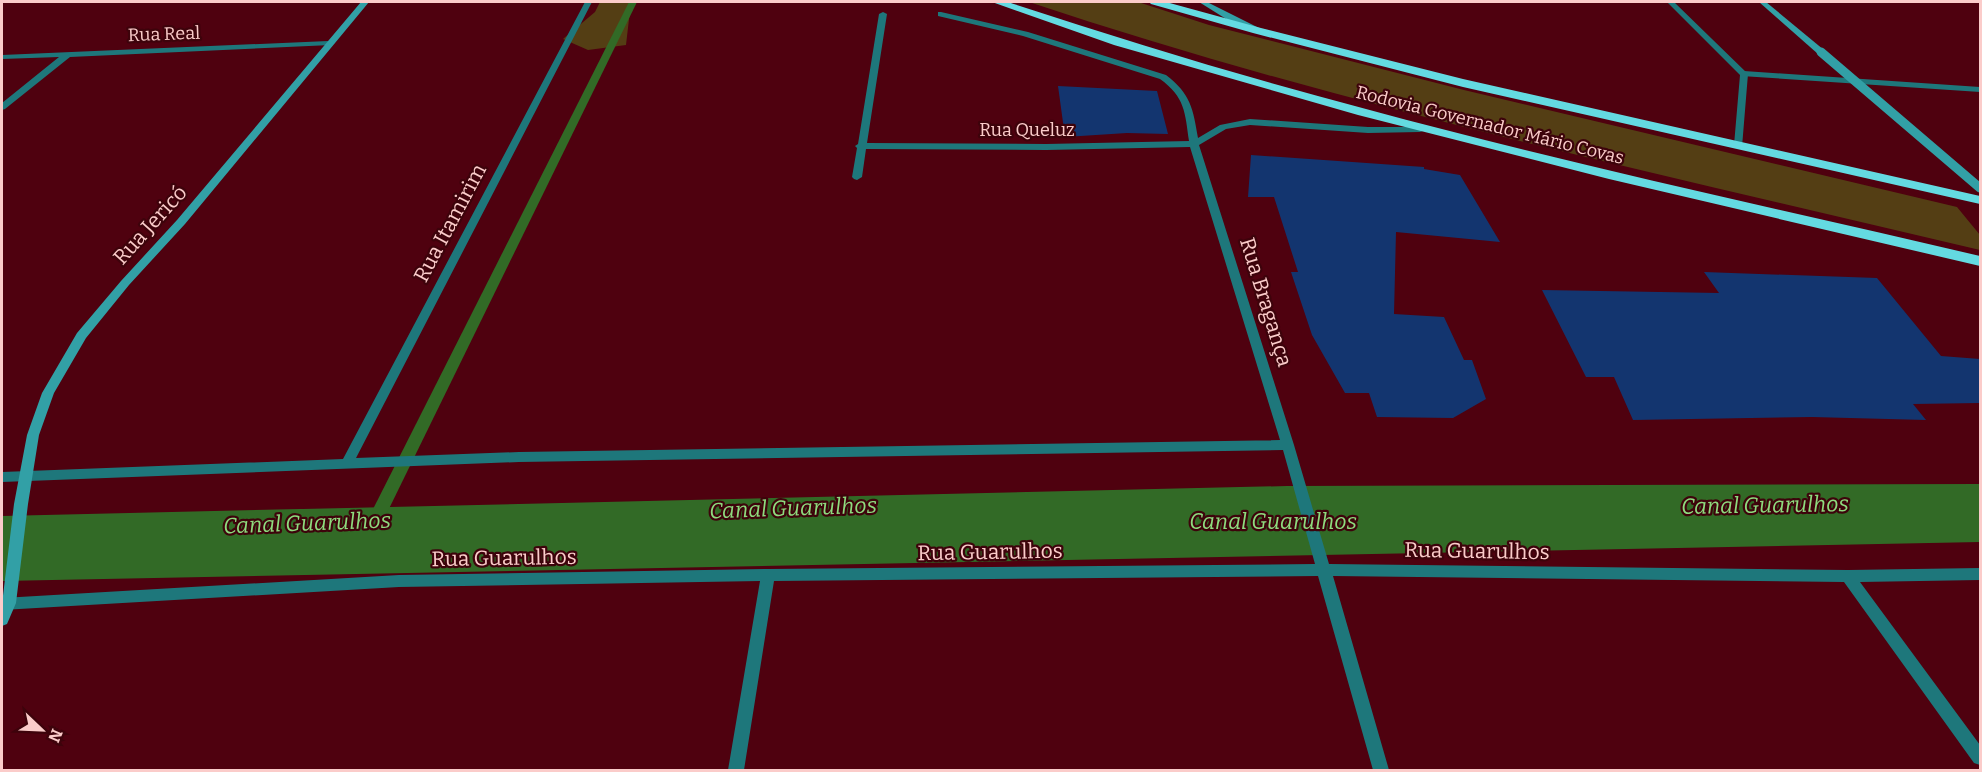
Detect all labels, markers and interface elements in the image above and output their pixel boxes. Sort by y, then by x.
street label: Rua Real [127,22,201,46]
street label: Rodovia Governador Mário Covas [1354,81,1626,169]
street label: Rua Queluz [979,119,1075,141]
street label: Rua Itamirim [408,159,492,287]
street label: Rua Jericó [108,180,192,270]
street label: Rua Bragança [1234,234,1298,370]
water label: Canal Guarulhos [1681,490,1849,520]
water label: Canal Guarulhos [709,492,877,524]
water label: Canal Guarulhos [223,507,391,539]
water label: Canal Guarulhos [1189,508,1357,535]
street label: Rua Guarulhos [1404,537,1550,565]
street label: Rua Guarulhos [917,538,1063,566]
street label: Rua Guarulhos [431,544,577,572]
north arrow [12,700,72,760]
text: N [44,726,67,745]

